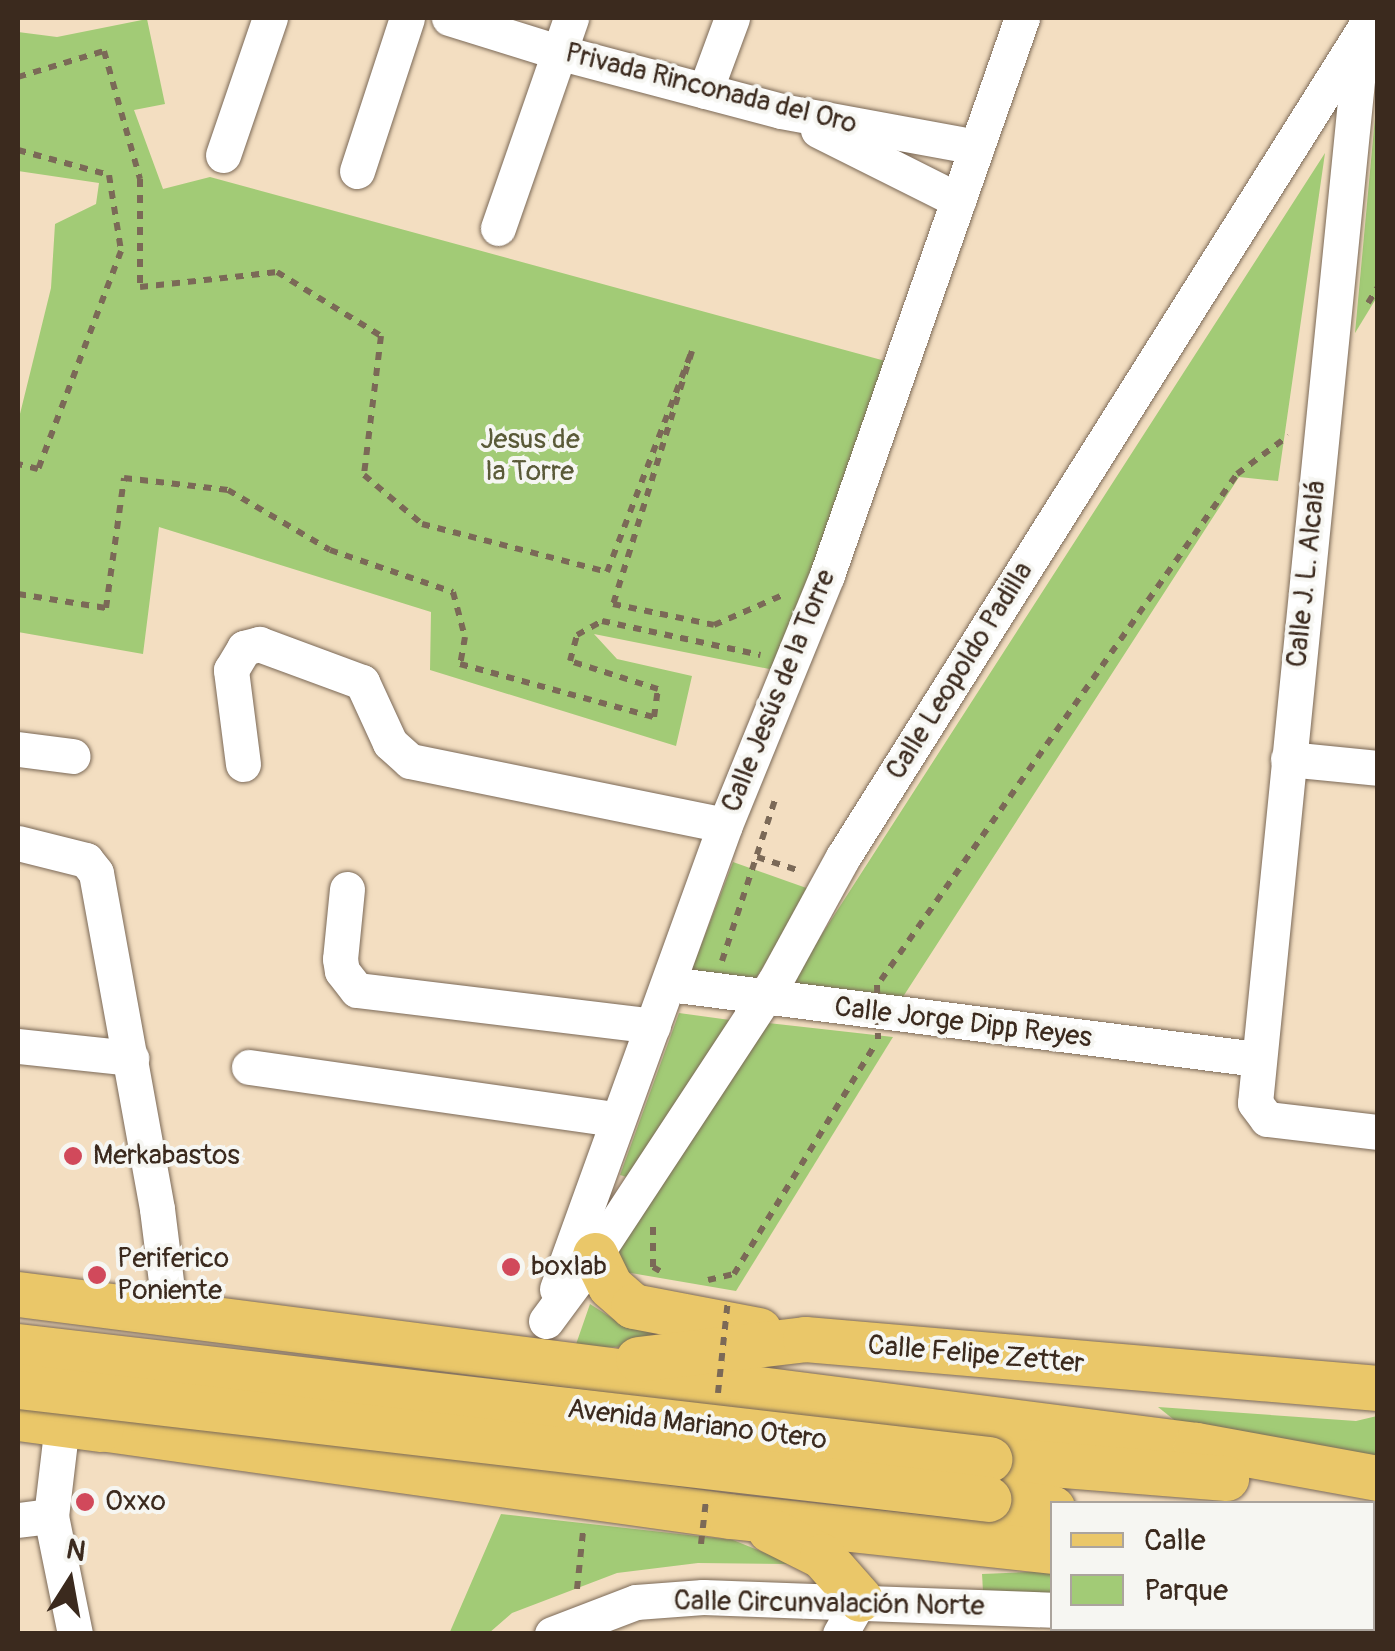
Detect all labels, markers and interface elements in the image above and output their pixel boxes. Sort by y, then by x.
street label: Privada Rinconada del Oro [562,36,860,142]
park label: Jesus de la Torre [480,423,580,489]
street label: Calle J. L. Alcalá [1280,479,1334,669]
street label: Calle Leopoldo Padilla [880,556,1040,786]
street label: Calle Jesús de la Torre [715,565,843,817]
street label: Calle Jorge Dipp Reyes [832,991,1094,1055]
place label: Merkabastos [93,1139,240,1173]
marker: Merkabastos [62,1145,84,1167]
place label: Periferico Poniente [117,1242,229,1308]
place label: boxlab [531,1250,607,1284]
marker: boxlab [500,1256,522,1278]
marker: Periferico Poniente [86,1264,108,1286]
street label: Calle Felipe Zetter [866,1329,1086,1381]
street label: Avenida Mariano Otero [565,1392,829,1458]
place label: Oxxo [105,1485,166,1519]
marker: Oxxo [74,1491,96,1513]
legend [1050,1501,1375,1631]
text: Calle [1144,1522,1206,1559]
north arrow [20,1531,120,1631]
text: N [63,1532,88,1570]
text: Parque [1144,1572,1228,1609]
street label: Calle Circunvalación Norte [673,1584,985,1624]

